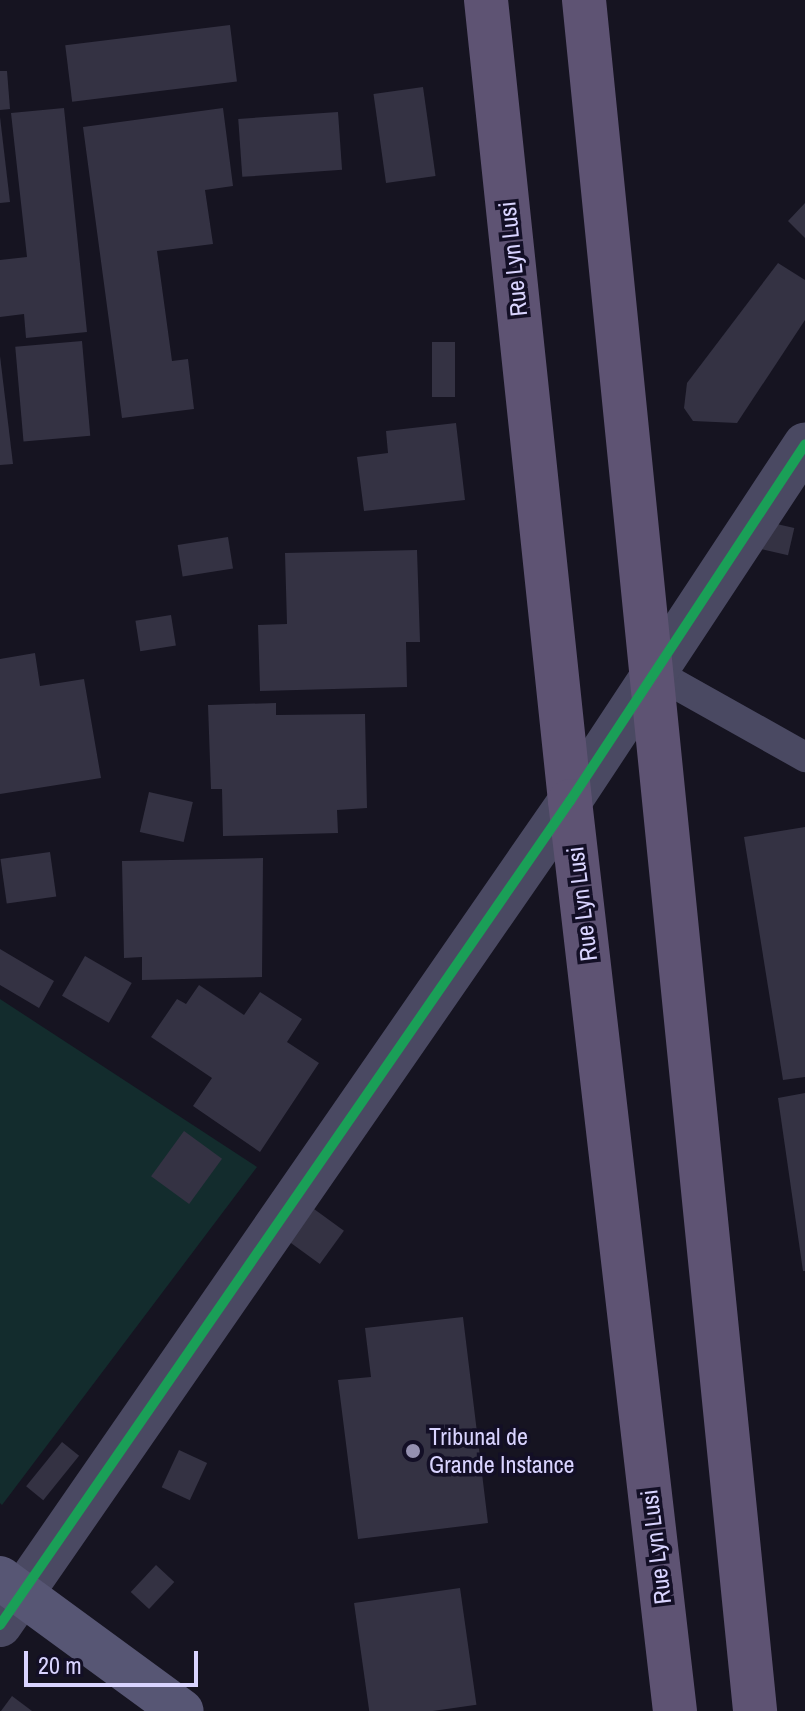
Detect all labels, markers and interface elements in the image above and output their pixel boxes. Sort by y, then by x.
street label: Rue Lyn Lusi [493,200,533,318]
street label: Rue Lyn Lusi [561,845,603,963]
place label: Tribunal de Grande Instance [429,1423,575,1479]
marker: Tribunal de Grande Instance [404,1442,422,1460]
street label: Rue Lyn Lusi [635,1488,677,1606]
scale bar [28,1635,202,1685]
text: 20 m [38,1649,82,1681]

